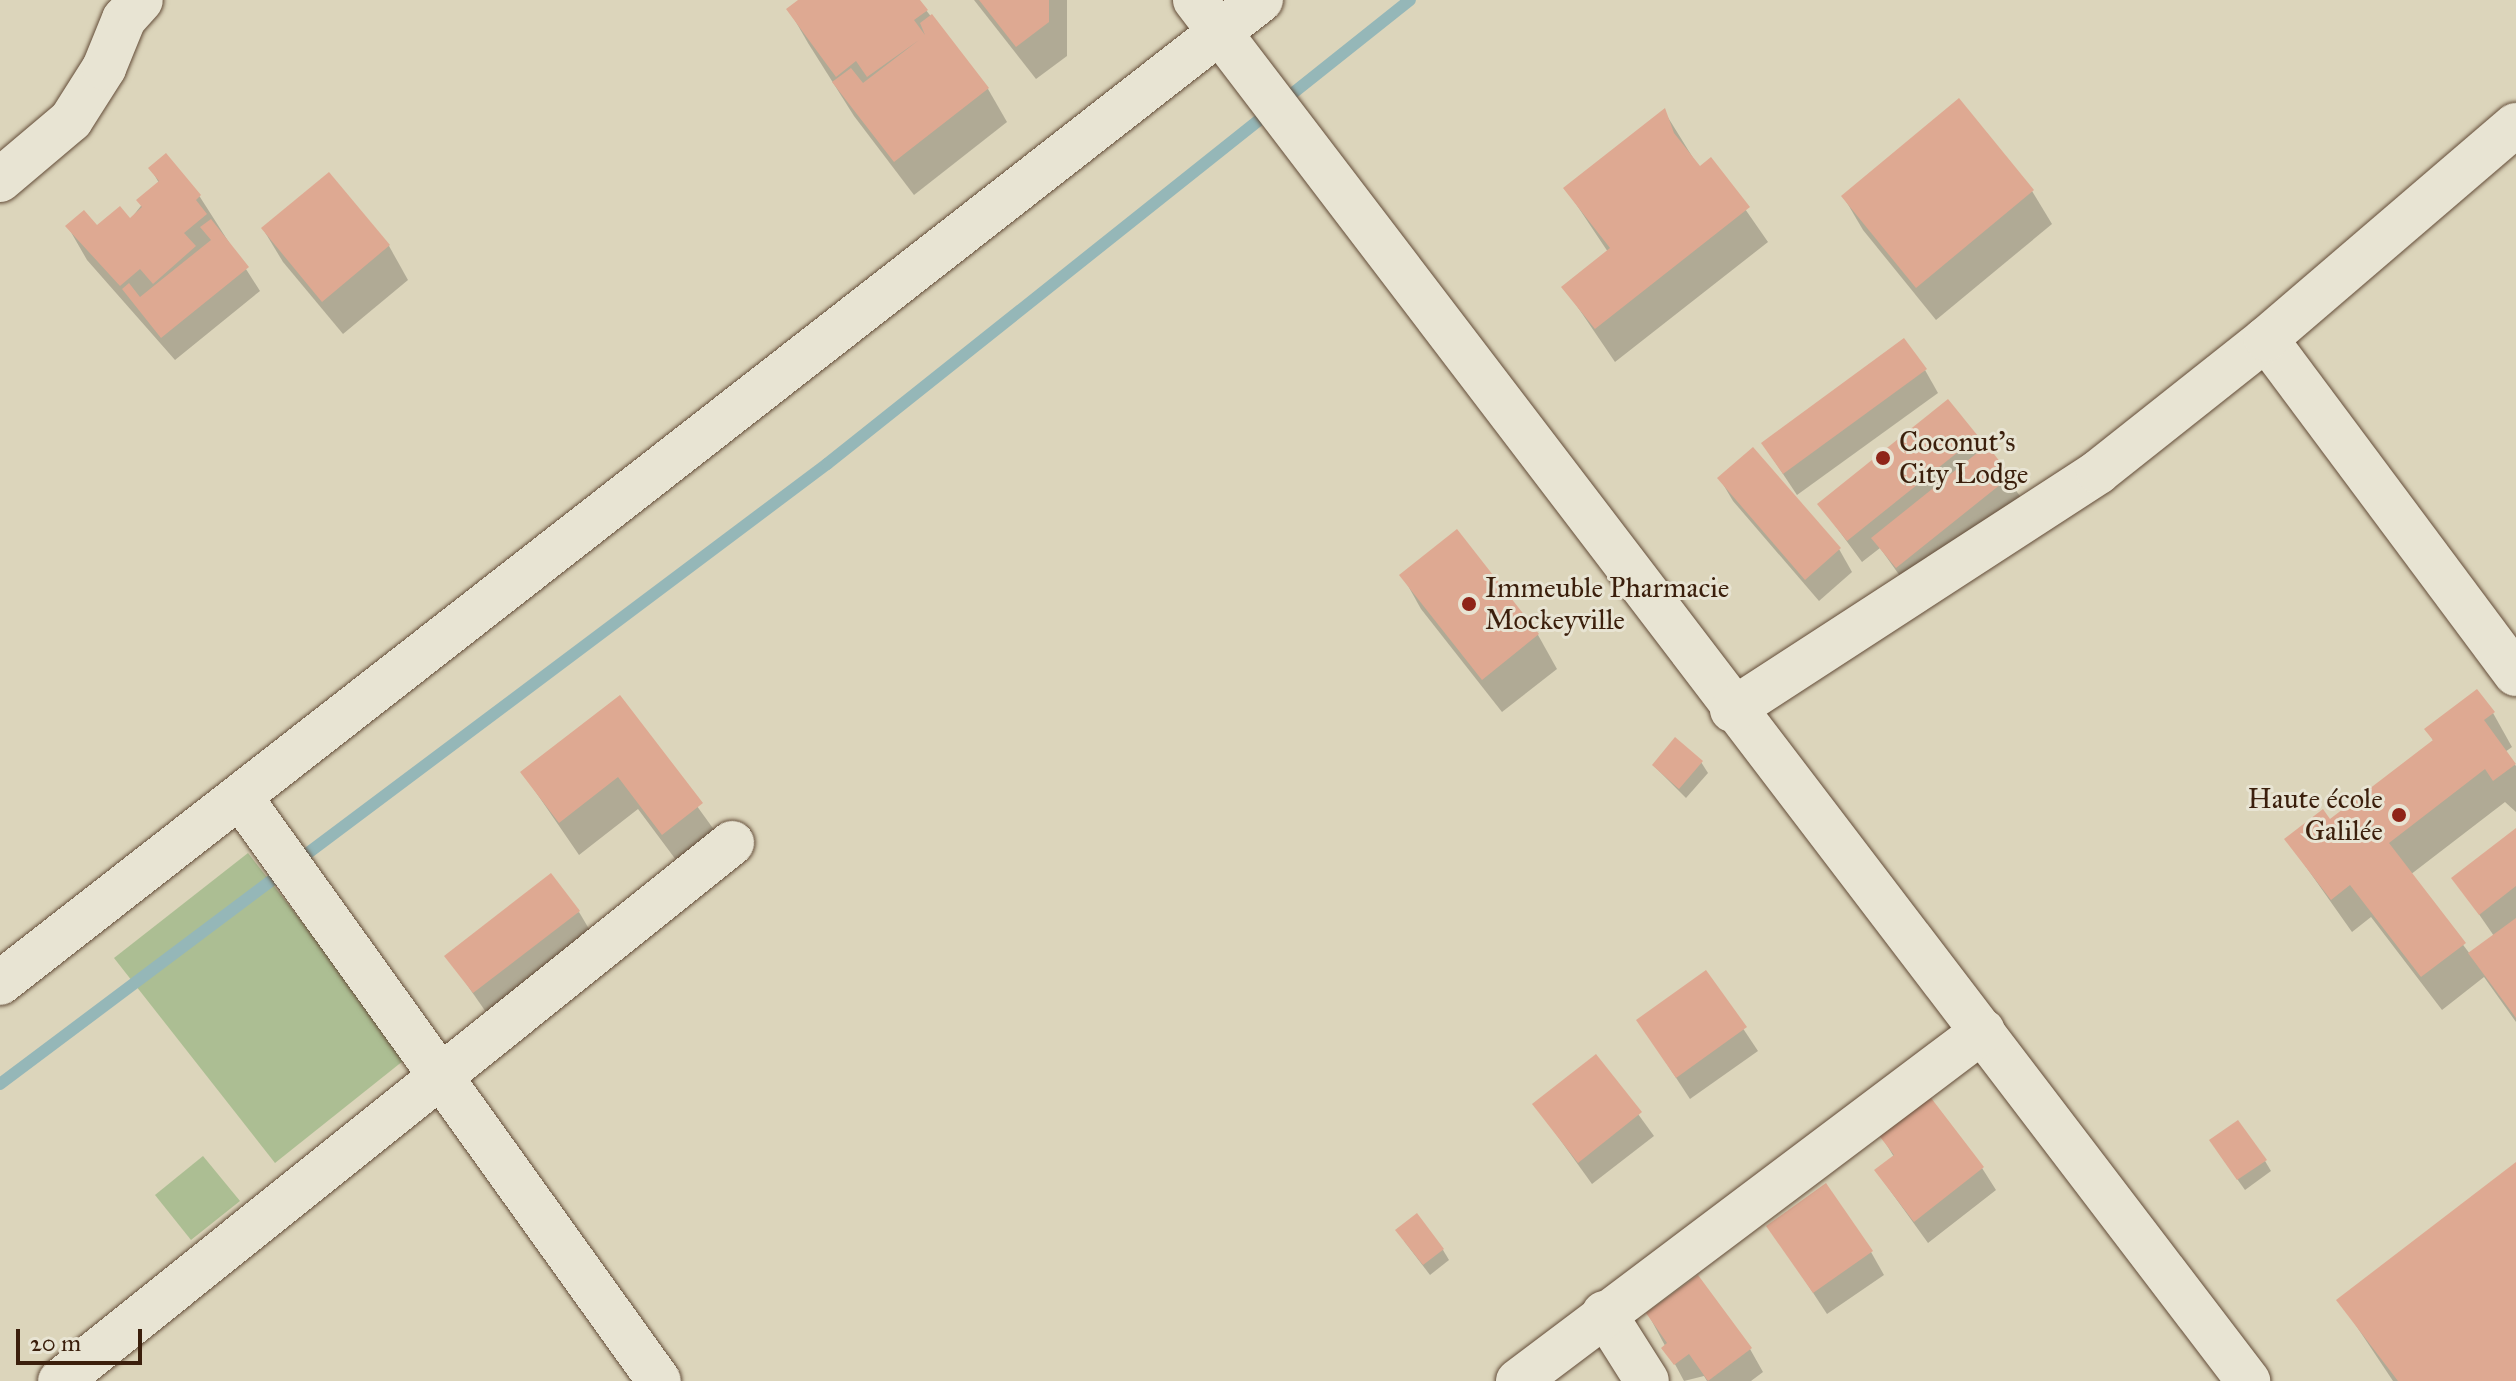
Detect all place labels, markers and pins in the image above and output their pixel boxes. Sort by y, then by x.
place label: Coconut’s City Lodge [1899,425,2028,491]
marker: Coconut’s City Lodge [1874,449,1892,467]
place label: Immeuble Pharmacie Mockeyville [1485,571,1729,637]
marker: Immeuble Pharmacie Mockeyville [1460,595,1478,613]
place label: Haute école Galilée [2248,782,2383,848]
marker: Haute école Galilée [2390,806,2408,824]

